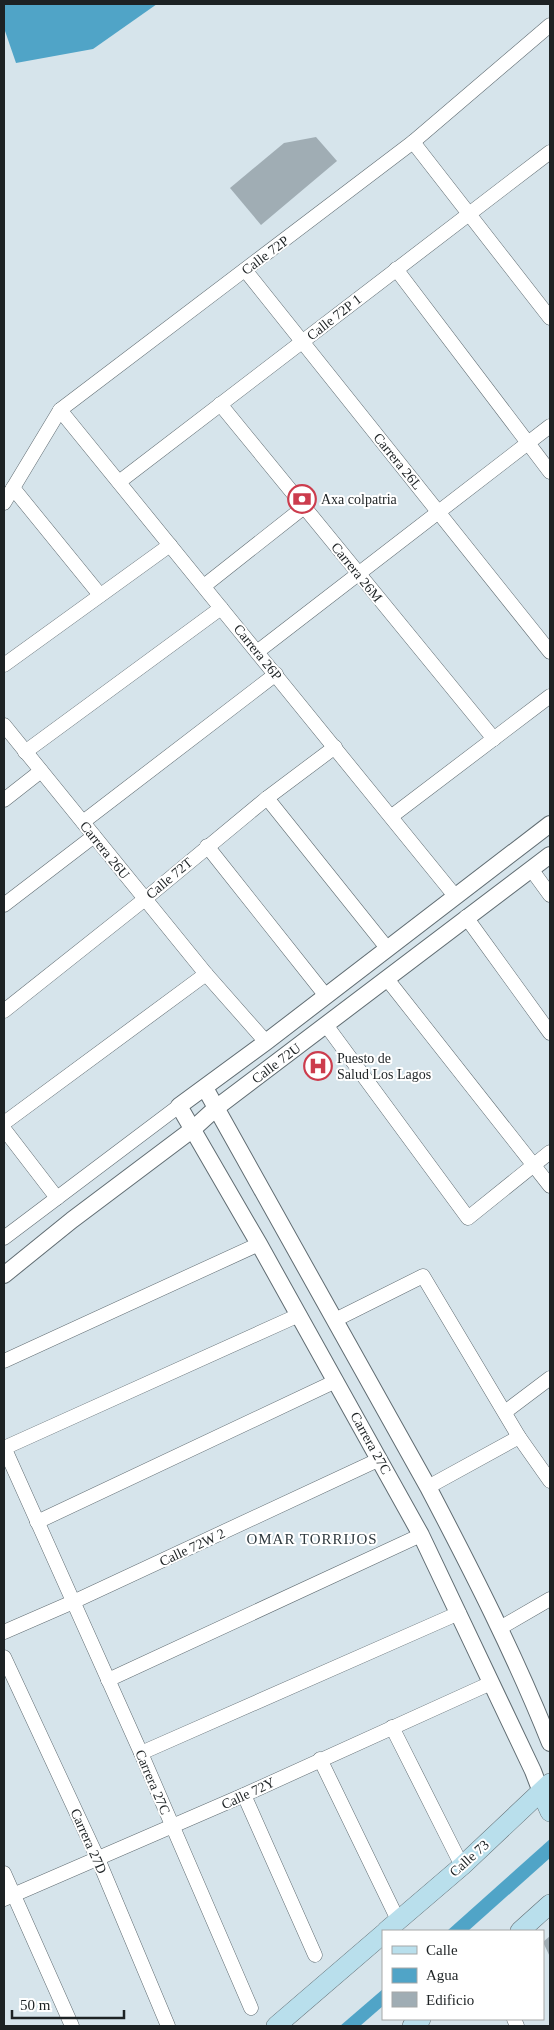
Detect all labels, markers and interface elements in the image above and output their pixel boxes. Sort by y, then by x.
street label: Calle 72P [239,233,292,278]
street label: Calle 72P 1 [304,292,364,343]
street label: Carrera 26L [370,430,425,492]
bank icon: Axa colpatria [287,484,317,514]
place label: Axa colpatria [321,492,398,507]
street label: Carrera 26M [328,540,385,605]
street label: Carrera 26P [231,621,285,683]
street label: Carrera 26U [77,819,132,882]
street label: Calle 72T [143,854,196,902]
street label: Calle 72U [249,1040,304,1087]
hospital icon: Puesto de Salud Los Lagos [303,1051,333,1081]
place label: Puesto de Salud Los Lagos [337,1051,431,1082]
street label: Carrera 27C [347,1410,394,1477]
street label: Calle 72W 2 [157,1526,227,1569]
district label: OMAR TORRIJOS [246,1531,378,1547]
street label: Carrera 27C [132,1748,173,1817]
street label: Calle 72Y [219,1775,277,1812]
street label: Carrera 27D [68,1806,110,1876]
street label: Calle 73 [447,1837,492,1880]
legend [382,1930,544,2020]
text: Calle [426,1942,458,1958]
text: Agua [426,1967,459,1983]
scale bar [12,1988,125,2020]
text: Edificio [426,1992,474,2008]
text: 50 m [20,1997,51,2013]

